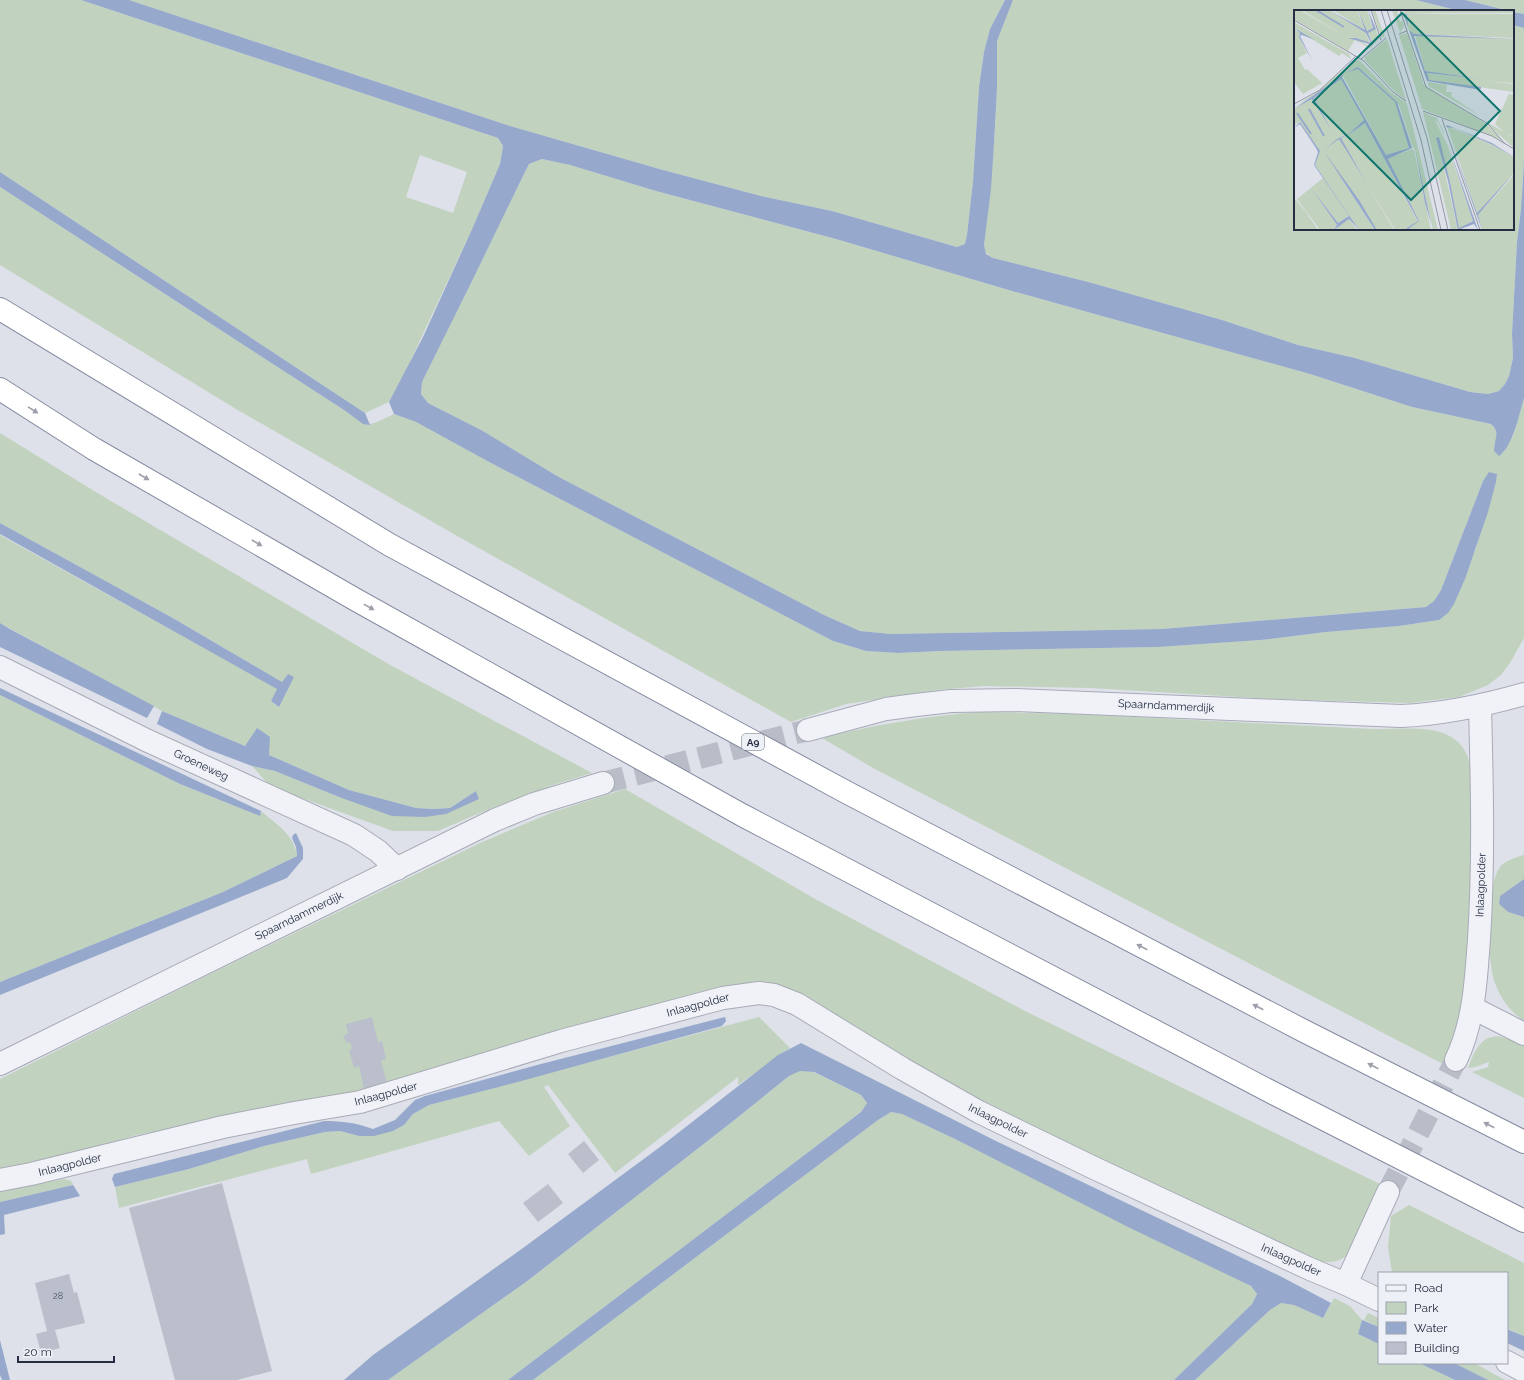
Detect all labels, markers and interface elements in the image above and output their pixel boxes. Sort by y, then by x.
inset map [1294,10,1514,230]
one-way arrow [28,406,38,414]
one-way arrow [138,474,150,481]
one-way arrow [251,539,263,546]
one-way arrow [364,604,375,611]
street label: Spaarndammerdijk [1117,697,1215,715]
road number: A9 [742,734,764,750]
street label: Groeneweg [171,747,231,783]
street label: Inlaagpolder [1473,852,1489,917]
street label: Spaarndammerdijk [253,889,345,943]
one-way arrow [1136,943,1148,950]
street label: Inlaagpolder [665,990,731,1020]
one-way arrow [1252,1003,1263,1010]
one-way arrow [1368,1063,1379,1069]
street label: Inlaagpolder [353,1079,419,1109]
street label: Inlaagpolder [966,1101,1030,1141]
one-way arrow [1483,1121,1495,1128]
street label: Inlaagpolder [37,1151,103,1179]
street label: Inlaagpolder [1259,1241,1323,1279]
legend [1378,1272,1508,1364]
text: Road [1414,1281,1443,1295]
house number: 28 [53,1291,63,1301]
text: Park [1414,1301,1439,1315]
text: Water [1414,1321,1448,1335]
scale bar [18,1338,114,1364]
text: Building [1414,1341,1460,1355]
text: 20 m [24,1345,52,1359]

